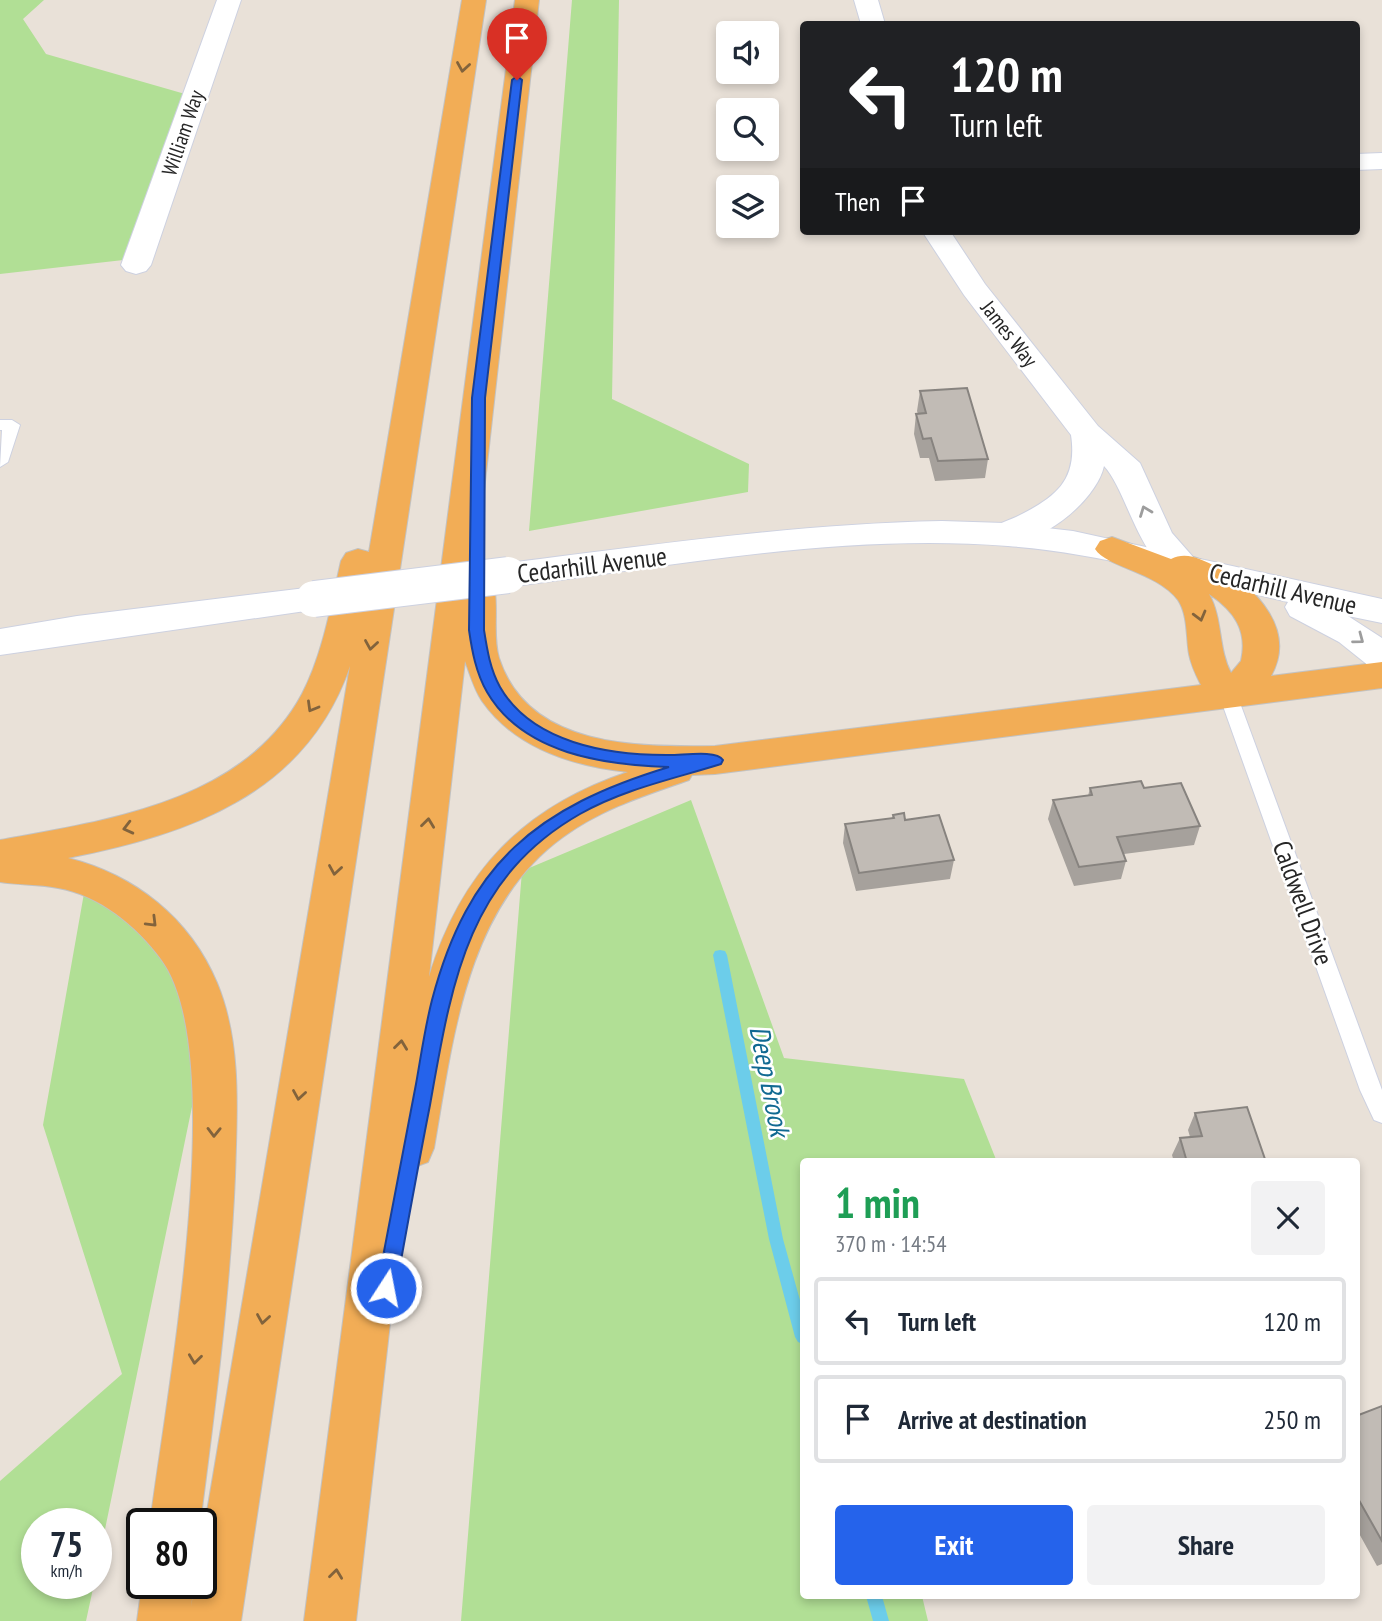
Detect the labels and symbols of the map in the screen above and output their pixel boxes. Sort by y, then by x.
pin [487,8,547,80]
one-way arrow [456,61,471,73]
street label: William Way [155,86,210,179]
street label: James Way [975,294,1044,372]
one-way arrow [1140,506,1154,518]
street label: Cedarhill Avenue [515,539,669,590]
street label: Cedarhill Avenue [1206,556,1360,622]
one-way arrow [1192,610,1206,622]
one-way arrow [1351,631,1364,643]
one-way arrow [364,639,379,651]
one-way arrow [308,699,321,712]
one-way arrow [420,817,435,829]
one-way arrow [122,820,134,834]
street label: Caldwell Drive [1266,836,1341,970]
one-way arrow [328,864,343,876]
one-way arrow [144,914,156,926]
water label: Deep Brook [742,1023,800,1142]
one-way arrow [393,1040,408,1051]
one-way arrow [292,1089,307,1100]
one-way arrow [207,1127,222,1138]
position arrow [349,1251,423,1325]
one-way arrow [256,1313,271,1325]
one-way arrow [187,1353,202,1365]
speed limit sign: 80 [126,1508,217,1599]
one-way arrow [329,1568,344,1580]

